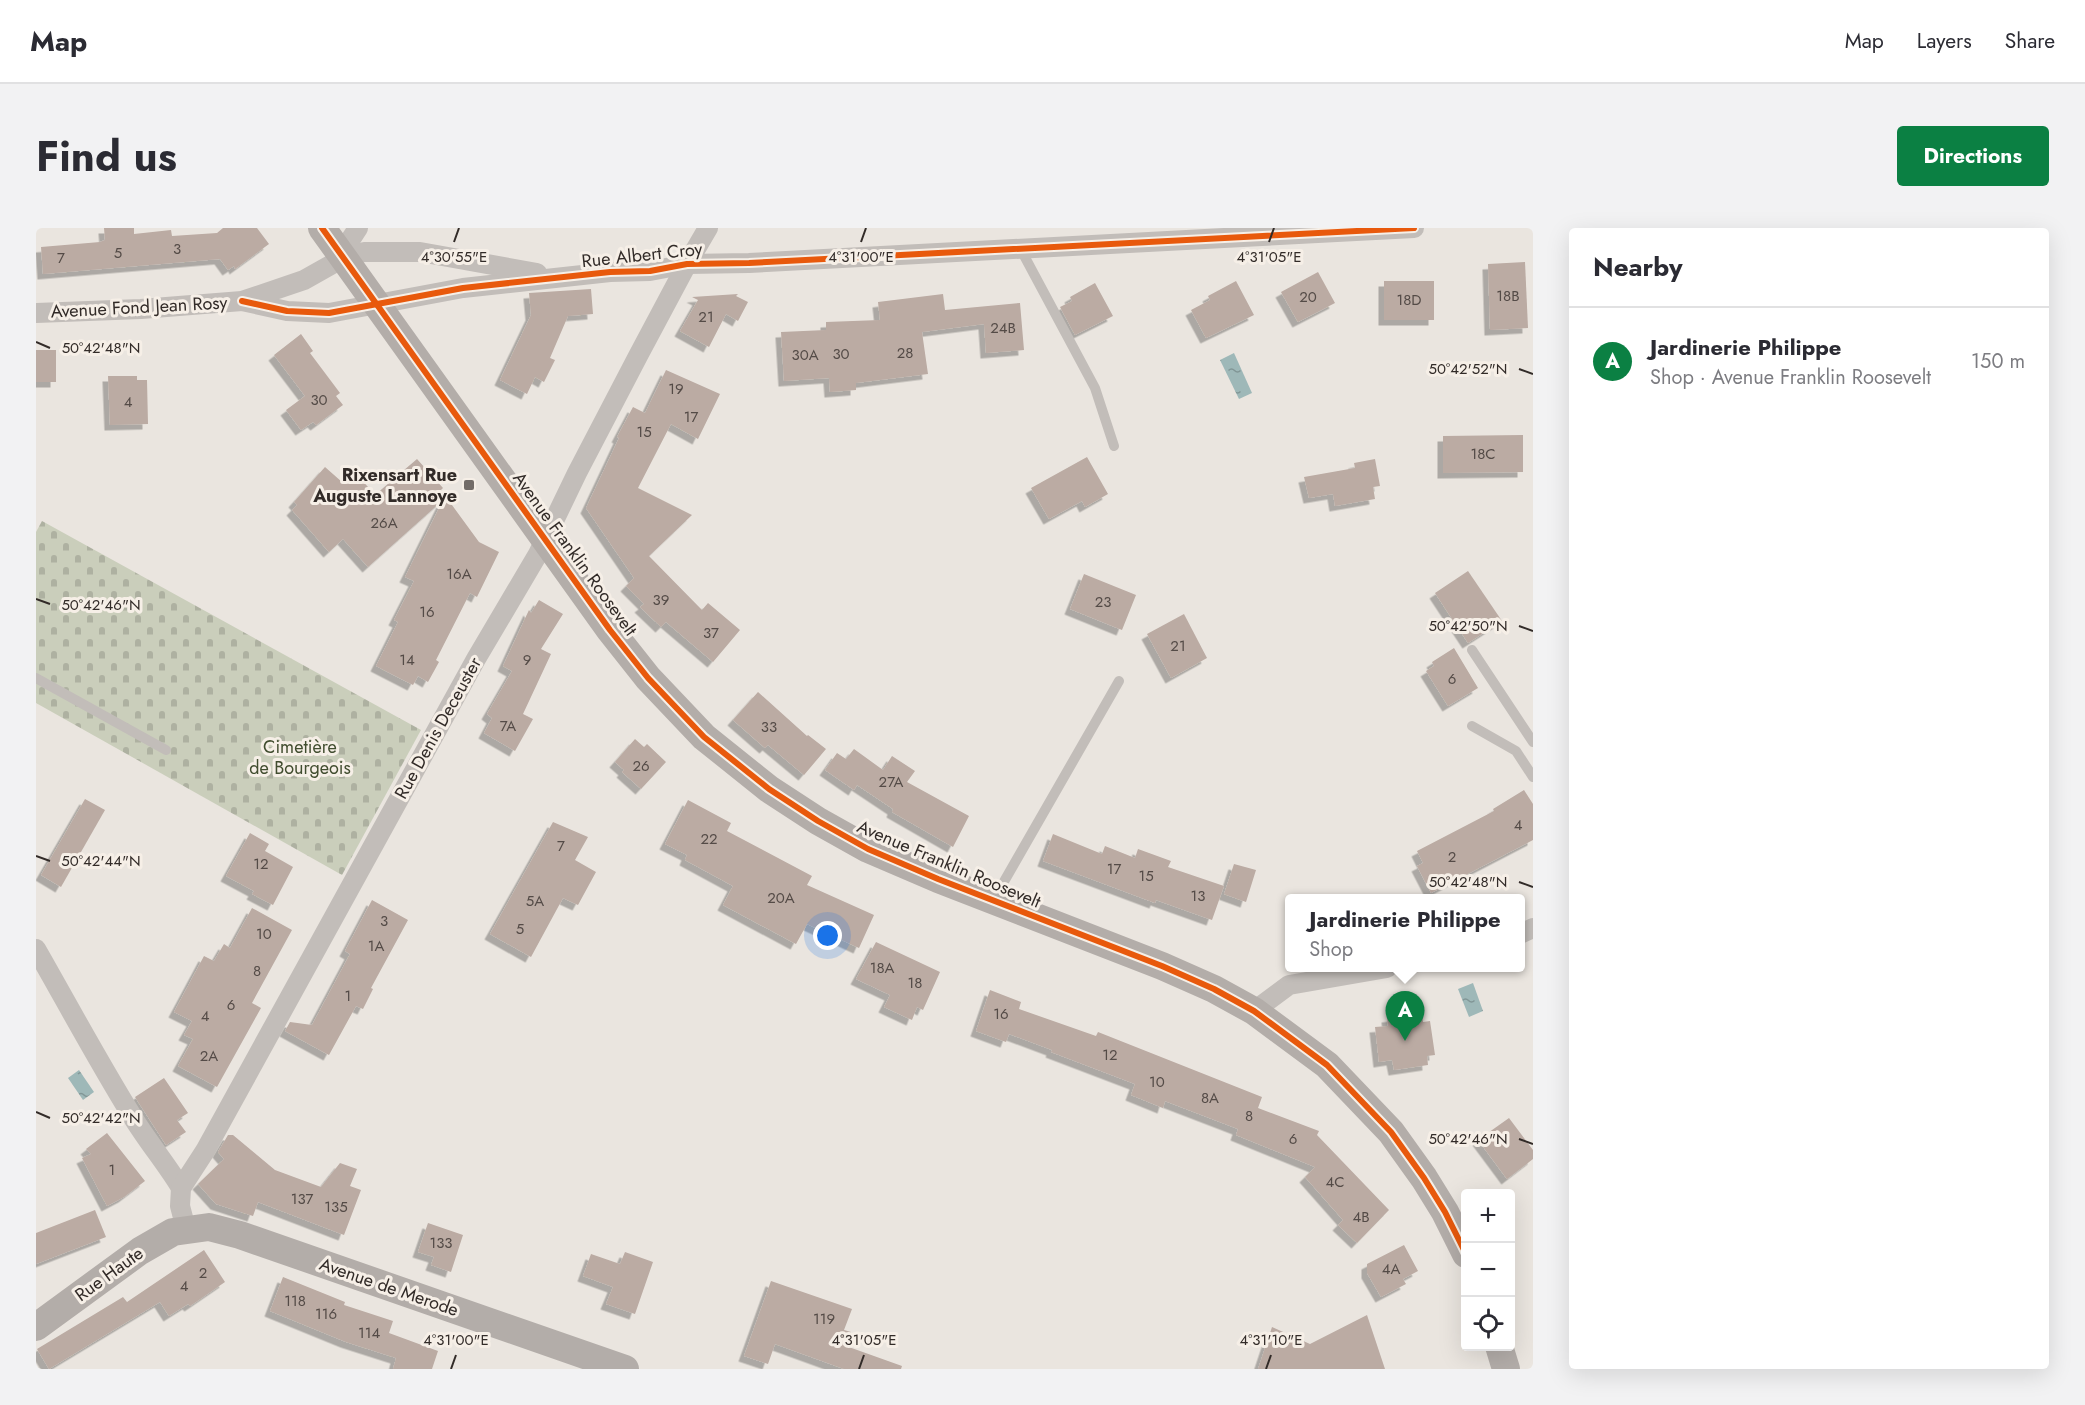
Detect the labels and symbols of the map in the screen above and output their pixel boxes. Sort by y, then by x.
street label: Rue Albert Croy [580,236,704,274]
house number: 3 [173,238,181,260]
house number: 5 [114,242,122,264]
text: 4°30'55"E [421,246,487,268]
text: 4°31'00"E [828,246,894,268]
text: 4°31'05"E [1237,246,1301,268]
house number: 7 [57,247,65,269]
house number: 18B [1496,285,1520,307]
house number: 20 [1299,286,1317,308]
street label: Avenue Fond Jean Rosy [50,289,228,325]
house number: 18D [1396,289,1422,311]
house number: 21 [698,306,714,328]
house number: 24B [990,317,1016,339]
text: 50°42'48"N [62,337,140,359]
house number: 28 [897,342,913,364]
house number: 30 [832,343,850,365]
house number: 30A [791,344,819,366]
text: 50°42'52"N [1429,358,1507,380]
house number: 19 [668,378,684,400]
house number: 30 [310,389,328,411]
house number: 4 [124,391,133,413]
house number: 17 [684,406,698,428]
house number: 15 [636,421,652,443]
house number: 18C [1470,443,1496,465]
place label: Rixensart Rue Auguste Lannoye [312,462,457,509]
street label: Avenue Franklin Roosevelt [506,467,644,642]
marker: Rixensart Rue Auguste Lannoye [462,478,476,492]
house number: 26A [370,512,398,534]
house number: 16A [446,563,472,585]
house number: 39 [653,589,669,611]
house number: 23 [1095,591,1111,613]
text: 50°42'46"N [61,594,141,616]
house number: 16 [419,601,435,623]
text: 50°42'50"N [1428,615,1508,637]
house number: 37 [703,622,719,644]
house number: 21 [1170,635,1186,657]
house number: 14 [399,649,415,671]
house number: 9 [523,649,531,671]
street label: Rue Denis Deceuster [388,652,488,804]
house number: 6 [1448,668,1456,690]
house number: 7A [500,715,516,737]
house number: 33 [761,716,777,738]
park label: Cimetière de Bourgeois [249,734,351,781]
house number: 26 [632,755,650,777]
house number: 27A [879,771,904,793]
street label: Avenue Franklin Roosevelt [853,813,1046,915]
house number: 4 [1514,814,1523,836]
house number: 22 [700,828,718,850]
house number: 7 [557,835,565,857]
house number: 2 [1448,846,1456,868]
text: 50°42'44"N [61,850,141,872]
house number: 12 [253,853,269,875]
house number: 17 [1107,858,1121,880]
house number: 15 [1138,865,1154,887]
text: 50°42'48"N [1429,871,1507,893]
house number: 13 [1191,885,1205,907]
house number: 20A [767,887,795,909]
house number: 5A [526,890,544,912]
house number: 3 [380,910,388,932]
house number: 5 [516,918,524,940]
your location [813,921,842,950]
house number: 10 [256,923,272,945]
house number: 1A [368,935,384,957]
house number: 18A [870,957,894,979]
house number: 8 [253,960,261,982]
house number: 18 [908,972,922,994]
house number: 1 [345,985,351,1007]
pin: A [1386,992,1424,1041]
house number: 6 [227,994,235,1016]
house number: 16 [993,1003,1009,1025]
house number: 4 [201,1005,210,1027]
house number: 12 [1102,1044,1118,1066]
house number: 2A [200,1045,218,1067]
house number: 10 [1149,1071,1165,1093]
house number: 8A [1201,1087,1219,1109]
house number: 8 [1245,1105,1253,1127]
text: 50°42'42"N [61,1107,141,1129]
house number: 6 [1289,1128,1297,1150]
text: 50°42'46"N [1428,1128,1508,1150]
house number: 1 [109,1159,115,1181]
house number: 4C [1325,1171,1345,1193]
house number: 137 [291,1188,313,1210]
house number: 135 [324,1196,348,1218]
house number: 4B [1352,1206,1370,1228]
house number: 133 [429,1232,453,1254]
street label: Rue Haute [69,1240,149,1308]
street label: Avenue de Merode [316,1251,462,1323]
house number: 4A [1382,1258,1400,1280]
house number: 2 [199,1262,207,1284]
house number: 4 [180,1275,189,1297]
house number: 118 [284,1290,306,1312]
house number: 116 [315,1303,337,1325]
house number: 119 [813,1308,835,1330]
house number: 114 [358,1322,380,1344]
text: 4°31'00"E [423,1329,489,1351]
text: 4°31'05"E [832,1329,896,1351]
text: 4°31'10"E [1239,1329,1303,1351]

